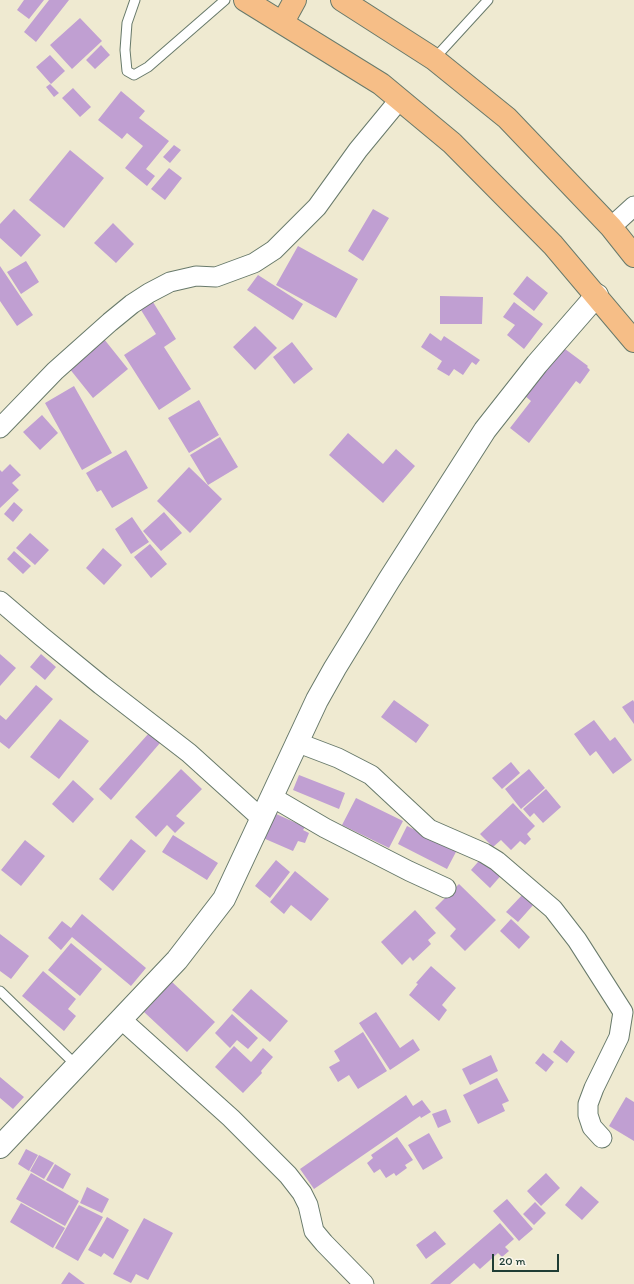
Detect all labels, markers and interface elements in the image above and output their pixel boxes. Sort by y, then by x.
scale bar [494,1246,561,1272]
text: 20 m [499,1254,526,1268]

